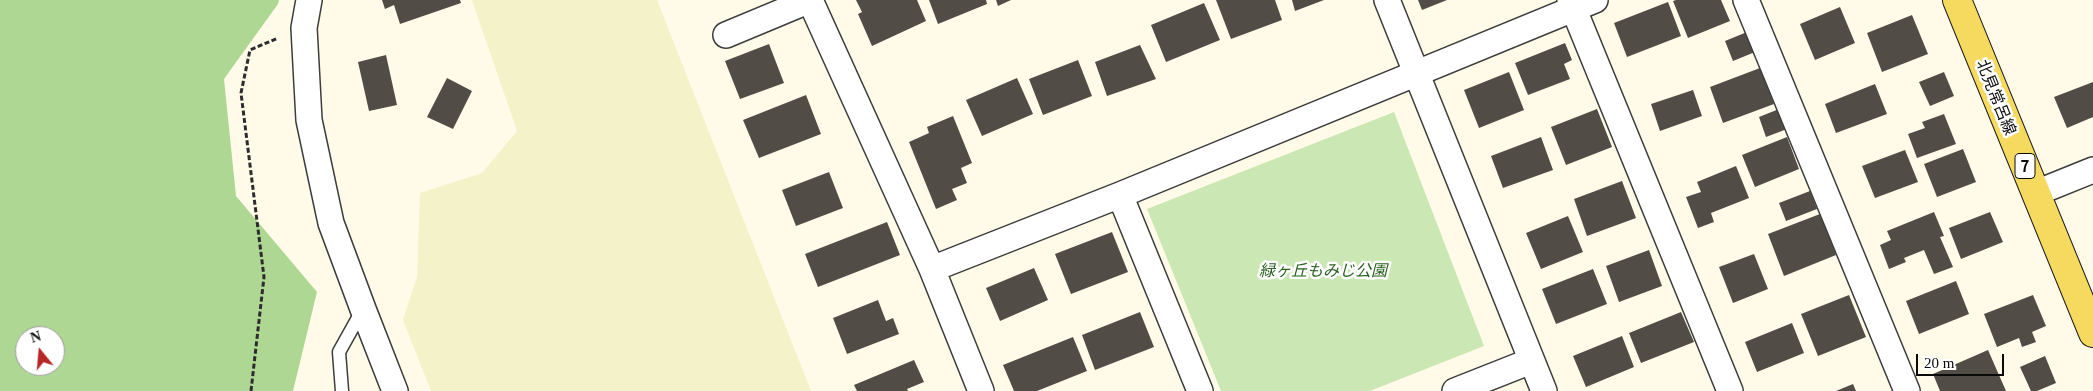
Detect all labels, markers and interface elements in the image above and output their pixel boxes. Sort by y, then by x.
street label: 北見常呂線 [1973,56,2021,138]
road number: 7 [2015,154,2035,178]
park label: 緑ヶ丘もみじ公園 [1259,260,1387,280]
north arrow [15,326,65,376]
text: N [29,328,43,346]
scale bar [1918,344,2006,376]
text: 20 m [1924,355,1954,371]

